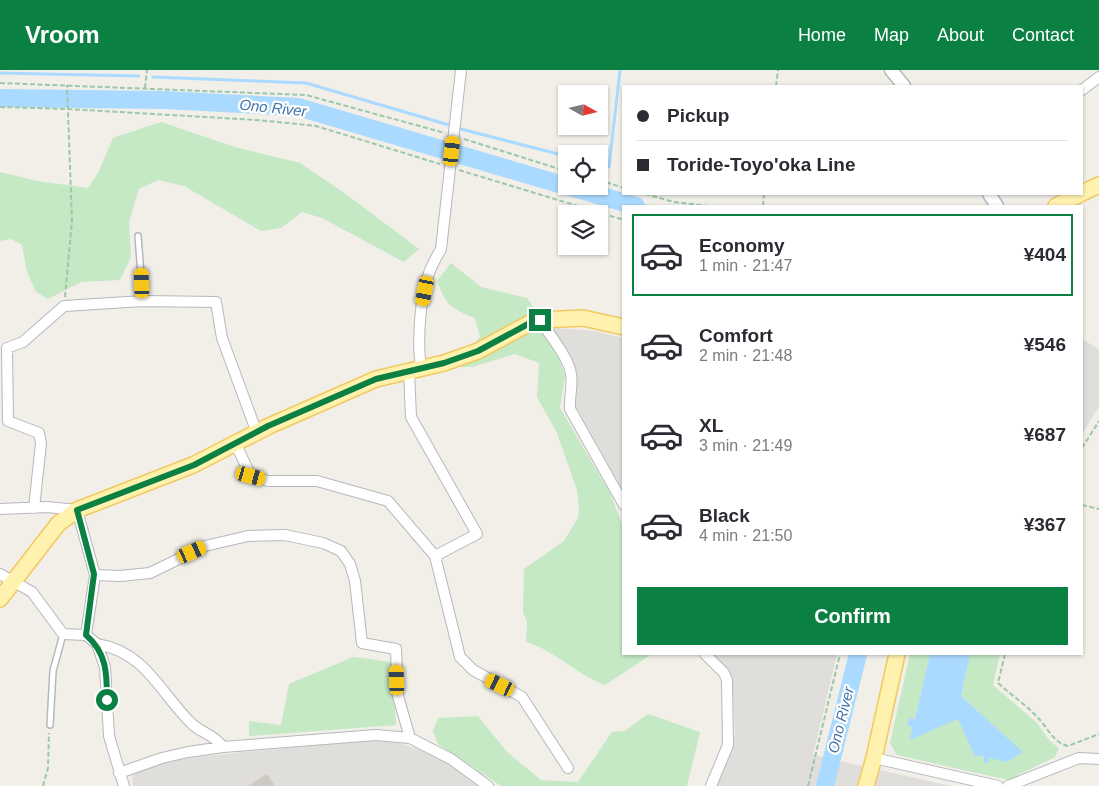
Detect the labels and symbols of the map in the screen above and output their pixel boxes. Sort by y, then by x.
north arrow [558,85,608,135]
water label: Ono River [239,96,309,120]
car [442,135,461,167]
car [133,268,150,298]
car [414,275,435,307]
route end [529,309,551,331]
car [234,465,267,487]
car [175,539,208,565]
car [388,665,405,695]
car [483,672,516,698]
water label: Ono River [824,684,857,755]
route start [96,689,118,711]

